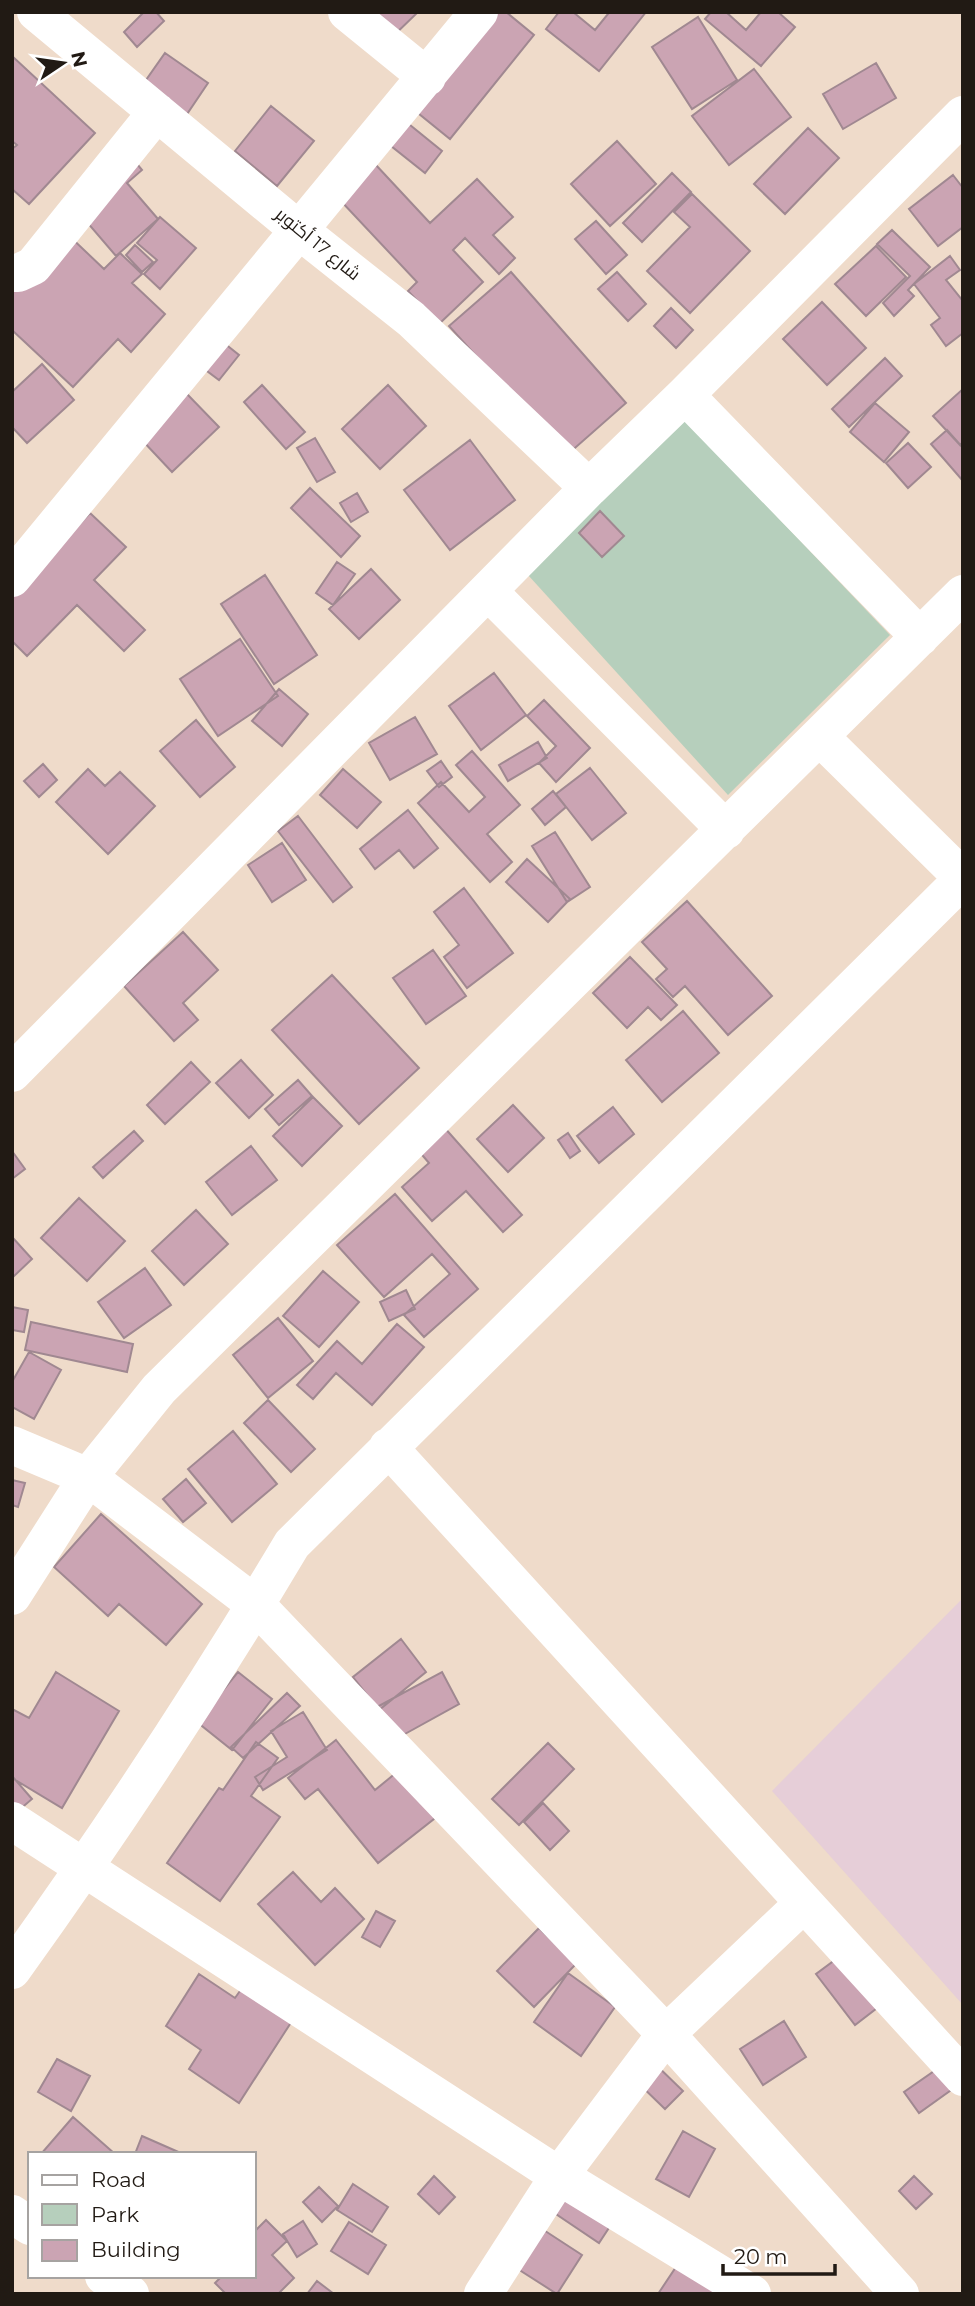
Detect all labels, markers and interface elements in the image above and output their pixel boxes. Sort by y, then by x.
north arrow [28,28,98,98]
text: N [66,49,92,69]
street label: شارع 17 أكتوبر [269,202,365,286]
legend [28,2152,256,2278]
text: Road [91,2167,146,2192]
text: Park [91,2202,139,2227]
scale bar [723,2232,835,2276]
text: Building [91,2237,181,2262]
text: 20 m [734,2244,788,2269]

